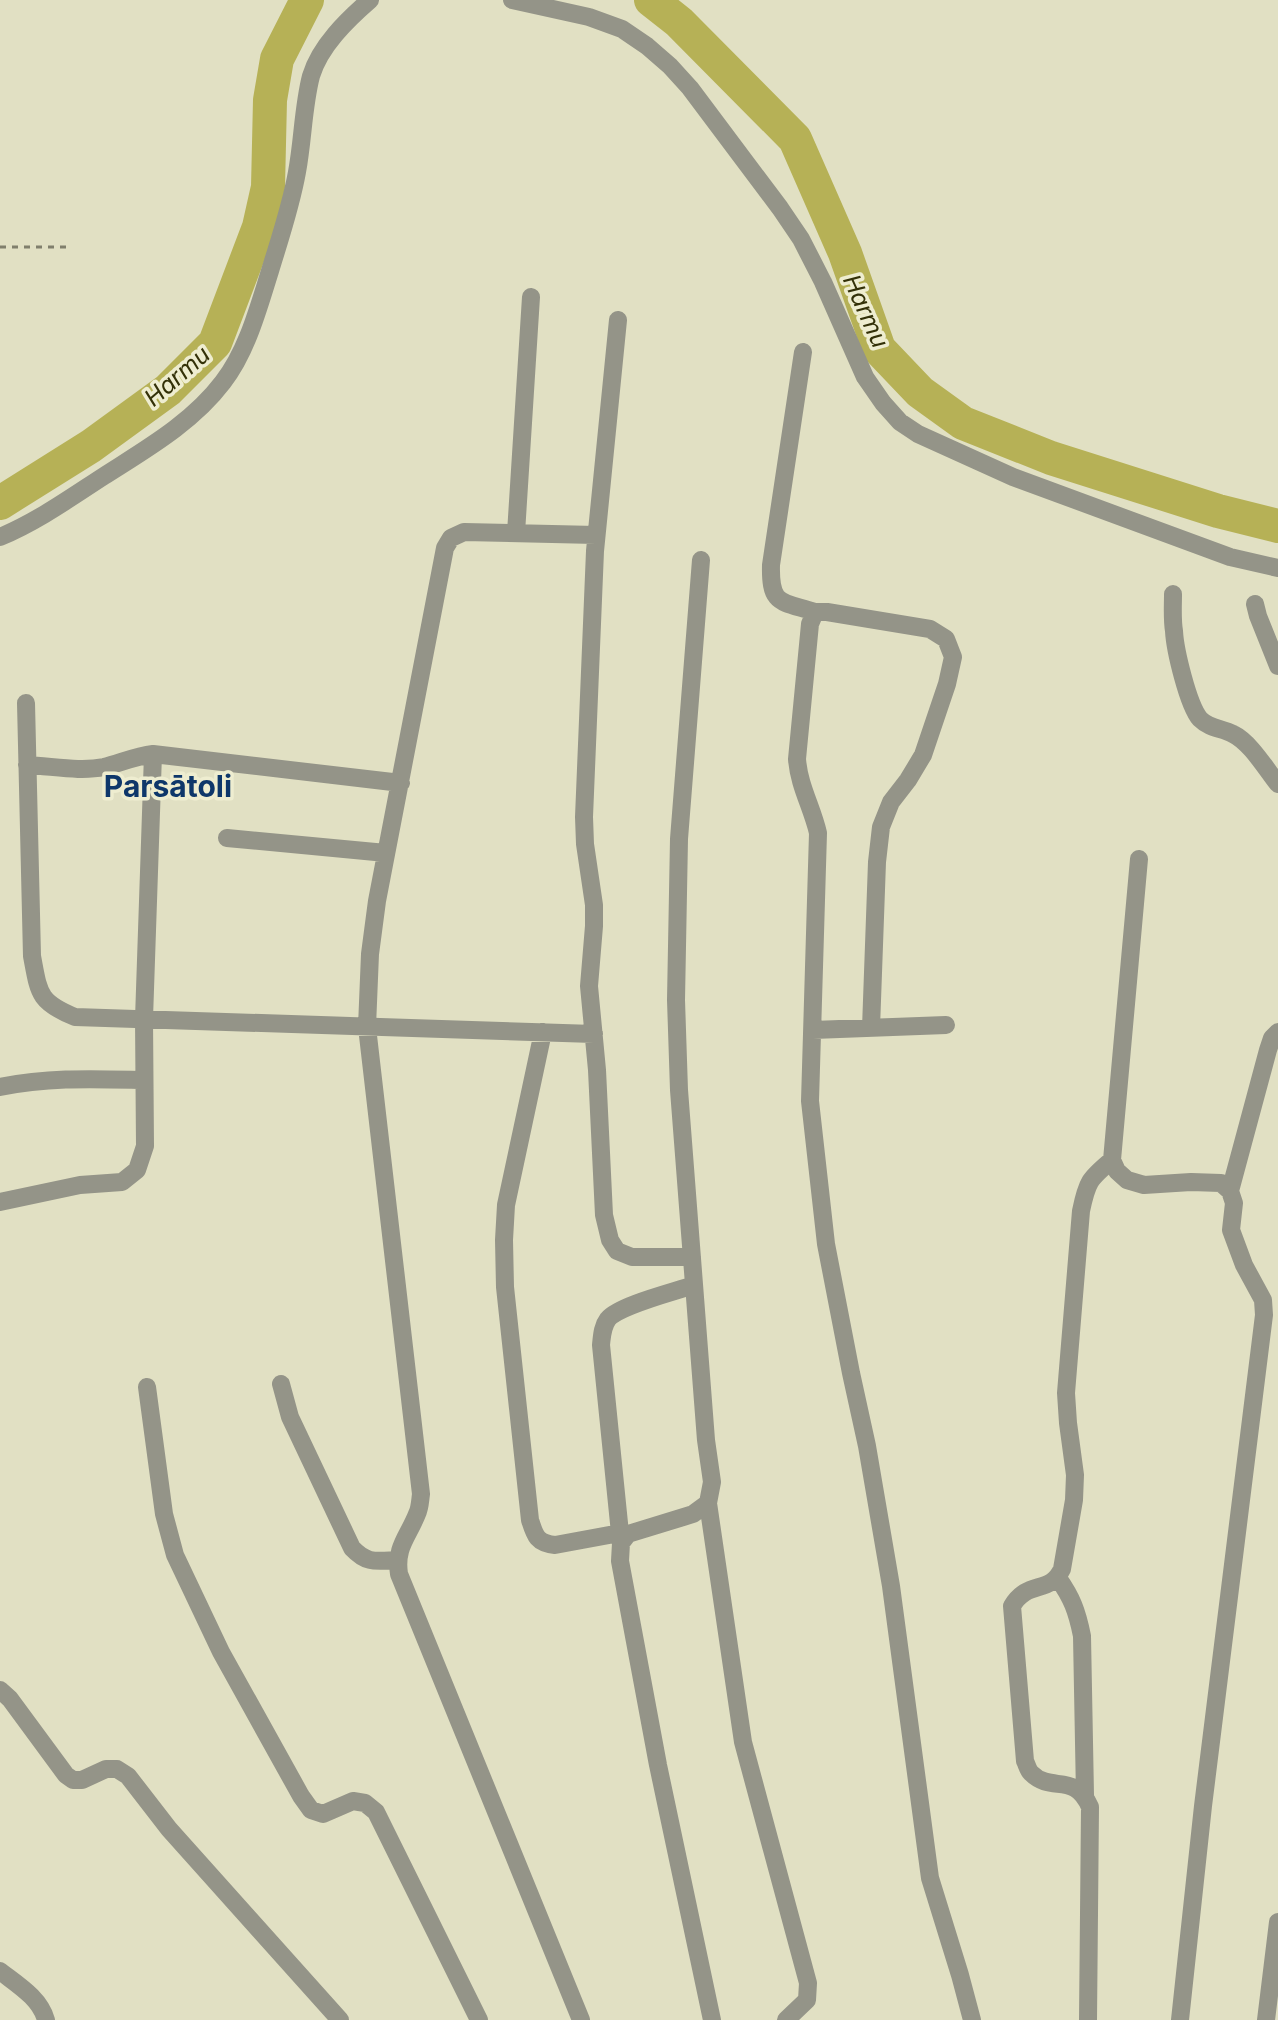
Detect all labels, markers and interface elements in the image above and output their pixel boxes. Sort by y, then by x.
water label: Harmu [837,270,895,352]
water label: Harmu [138,340,216,412]
district label: Parsātoli [104,768,232,804]

